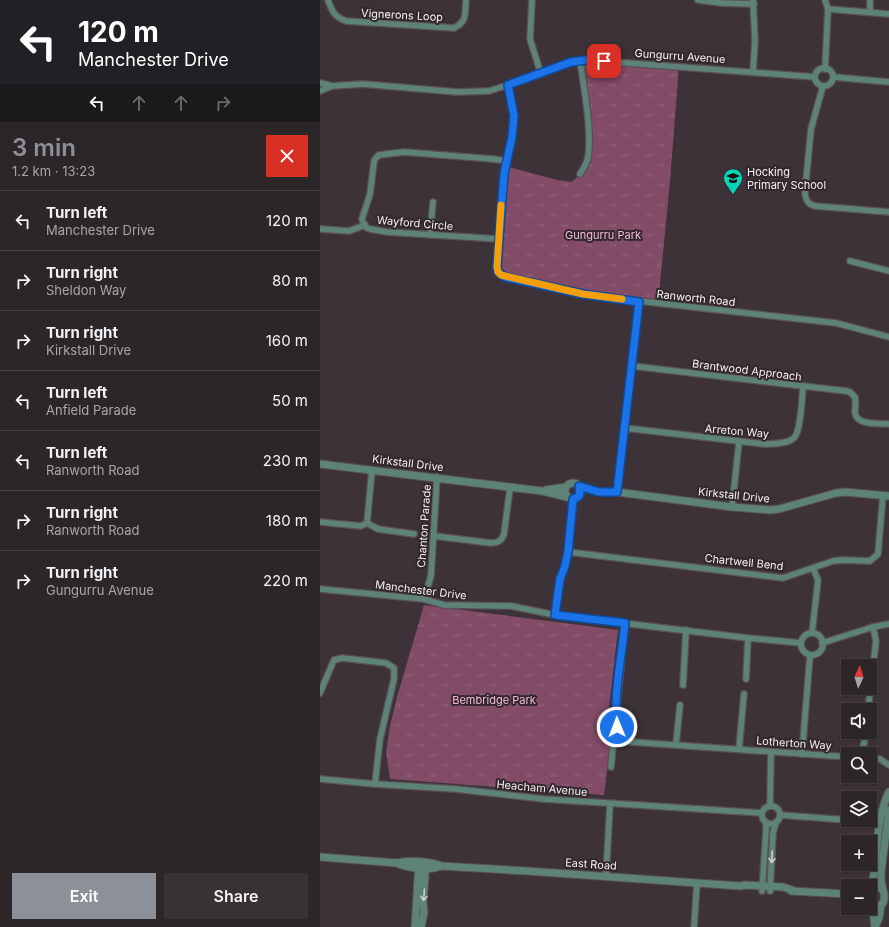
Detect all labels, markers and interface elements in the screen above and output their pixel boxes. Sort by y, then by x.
street label: Vignerons Loop [361,6,444,24]
text: 120 m [78,15,159,49]
icon: left [12,16,64,68]
pin [587,44,621,78]
street label: Gungurru Avenue [634,46,726,66]
text: Manchester Drive [78,49,229,70]
icon: arrive [593,50,615,72]
icon: left [86,92,108,114]
icon: ahead [128,92,150,114]
icon: ahead [170,92,192,114]
icon: right [212,92,234,114]
text: 3 min [12,133,76,162]
button: close [266,135,308,177]
text: 1.2 km · 13:23 [12,163,95,179]
place label: Hocking Primary School [747,165,826,192]
school or university icon: Hocking Primary School [722,167,744,195]
text: Turn left [46,203,107,222]
icon: left [12,210,34,232]
text: 120 m [266,211,308,230]
street label: Wayford Circle [376,213,454,233]
text: Manchester Drive [46,222,155,238]
park label: Gungurru Park [565,228,641,242]
text: Turn right [46,263,118,282]
icon: right [12,270,34,292]
text: 80 m [272,271,308,290]
text: Sheldon Way [46,282,126,298]
street label: Ranworth Road [656,287,736,309]
text: Turn right [46,323,118,342]
icon: right [12,330,34,352]
text: 160 m [266,331,308,350]
text: Kirkstall Drive [46,342,131,358]
street label: Brantwood Approach [691,356,803,384]
text: Turn left [46,383,107,402]
icon: left [12,390,34,412]
text: 50 m [272,391,308,410]
text: Anfield Parade [46,402,136,418]
street label: Arreton Way [704,421,770,441]
text: Turn left [46,443,107,462]
icon: left [12,450,34,472]
text: 230 m [263,451,308,470]
street label: Kirkstall Drive [371,452,445,474]
text: Ranworth Road [46,462,140,478]
street label: Chanton Parade [414,484,434,568]
street label: Kirkstall Drive [697,484,771,506]
text: Turn right [46,503,118,522]
icon: right [12,510,34,532]
text: 180 m [266,511,308,530]
text: Ranworth Road [46,522,140,538]
street label: Chartwell Bend [704,551,784,573]
text: Turn right [46,563,118,582]
icon: right [12,570,34,592]
text: 220 m [263,571,308,590]
street label: Manchester Drive [374,577,468,603]
text: Gungurru Avenue [46,582,154,598]
north arrow [841,659,877,695]
map controls [841,659,877,915]
park label: Bembridge Park [452,693,536,707]
button: sound [841,703,877,739]
position arrow [596,706,638,748]
street label: Lotherton Way [756,733,832,753]
button: search [841,747,877,783]
street label: Heacham Avenue [496,777,588,799]
button: layers [841,791,877,827]
button: + [841,835,877,871]
one-way arrow [768,850,775,863]
street label: East Road [565,855,617,873]
button: Exit [12,873,156,919]
button: Share [164,873,308,919]
button: − [841,879,877,915]
one-way arrow [420,888,427,901]

